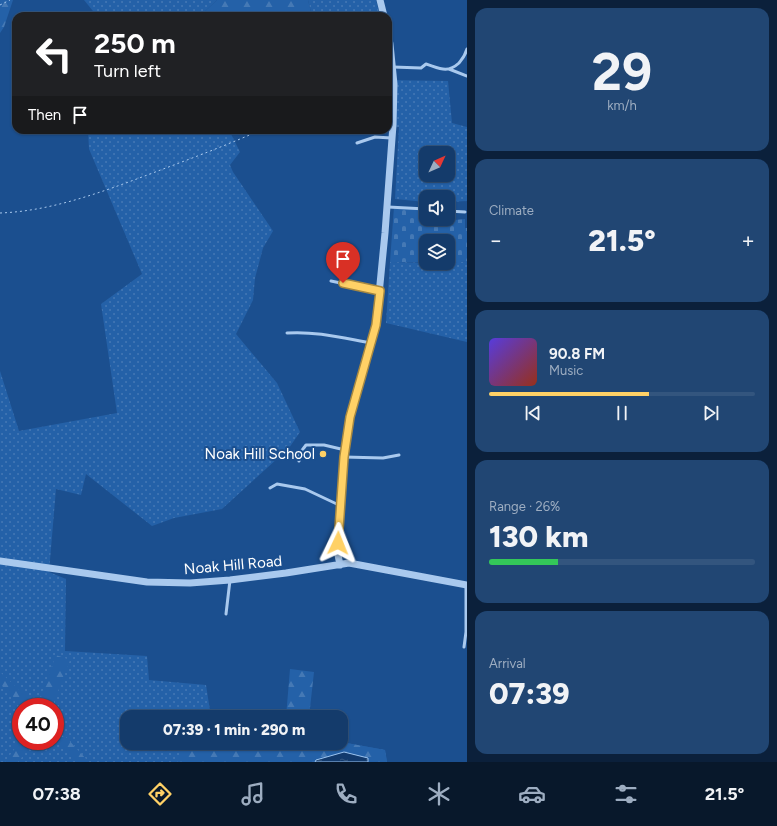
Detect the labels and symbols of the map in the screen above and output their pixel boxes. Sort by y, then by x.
north arrow [419,146,455,182]
pin [326,242,360,283]
place label: Noak Hill School [205,445,315,463]
marker: Noak Hill School [318,449,328,459]
position arrow [317,522,359,564]
street label: Noak Hill Road [183,552,283,578]
speed limit sign: 40 [12,698,64,750]

